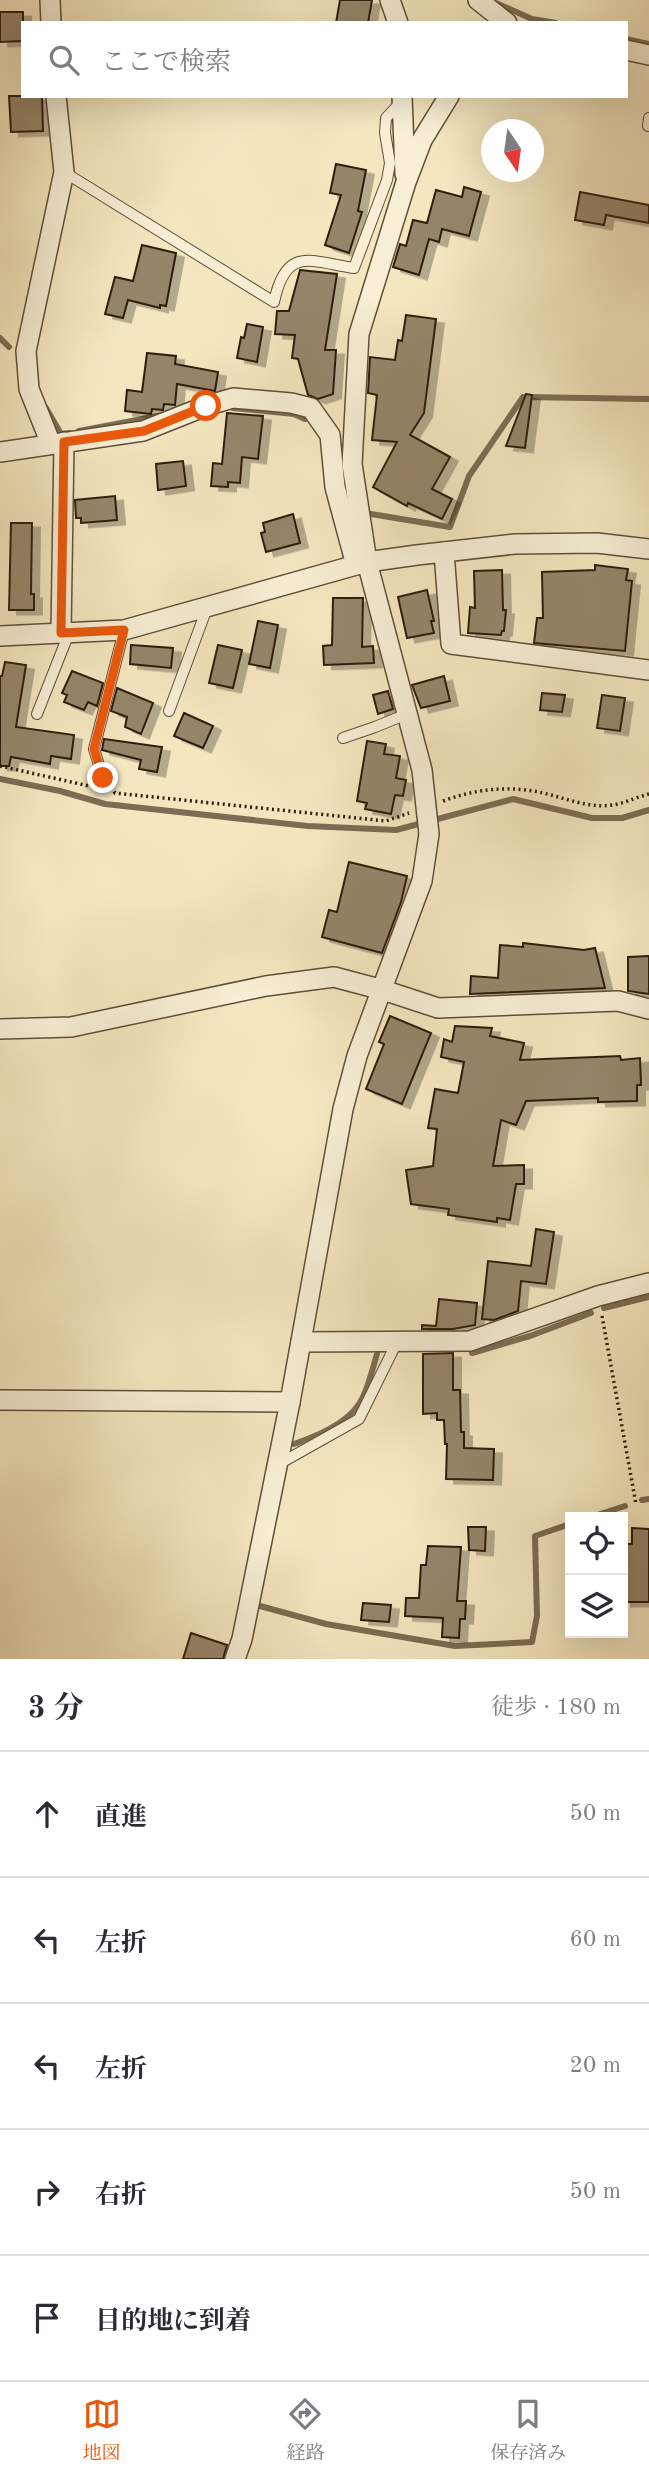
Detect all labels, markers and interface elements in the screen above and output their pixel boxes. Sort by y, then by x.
search box [21,21,628,98]
icon: search [45,41,83,79]
text: ここで検索 [101,50,231,76]
north arrow [481,119,544,182]
route start [190,390,221,421]
route end [87,762,118,793]
map controls [565,1512,628,1638]
button: locate [565,1512,628,1575]
button: layers [565,1575,628,1638]
text: 3 分 [28,1694,84,1724]
text: 徒歩 · 180 m [491,1696,621,1719]
icon: ahead [28,1795,66,1833]
text: 50 m [570,1802,621,1825]
text: 直進 [95,1805,147,1831]
icon: left [28,1921,66,1959]
text: 60 m [570,1928,621,1951]
text: 左折 [95,1931,147,1957]
icon: left [28,2047,66,2085]
text: 20 m [570,2054,621,2077]
text: 左折 [95,2057,147,2083]
icon: right [28,2173,66,2211]
text: 50 m [570,2180,621,2203]
text: 右折 [95,2183,147,2209]
icon: arrive [28,2299,66,2337]
text: 目的地に到着 [95,2309,251,2335]
tab: 地図 [83,2395,121,2466]
tab: 経路 [286,2395,324,2466]
tab: 保存済み [490,2395,566,2466]

